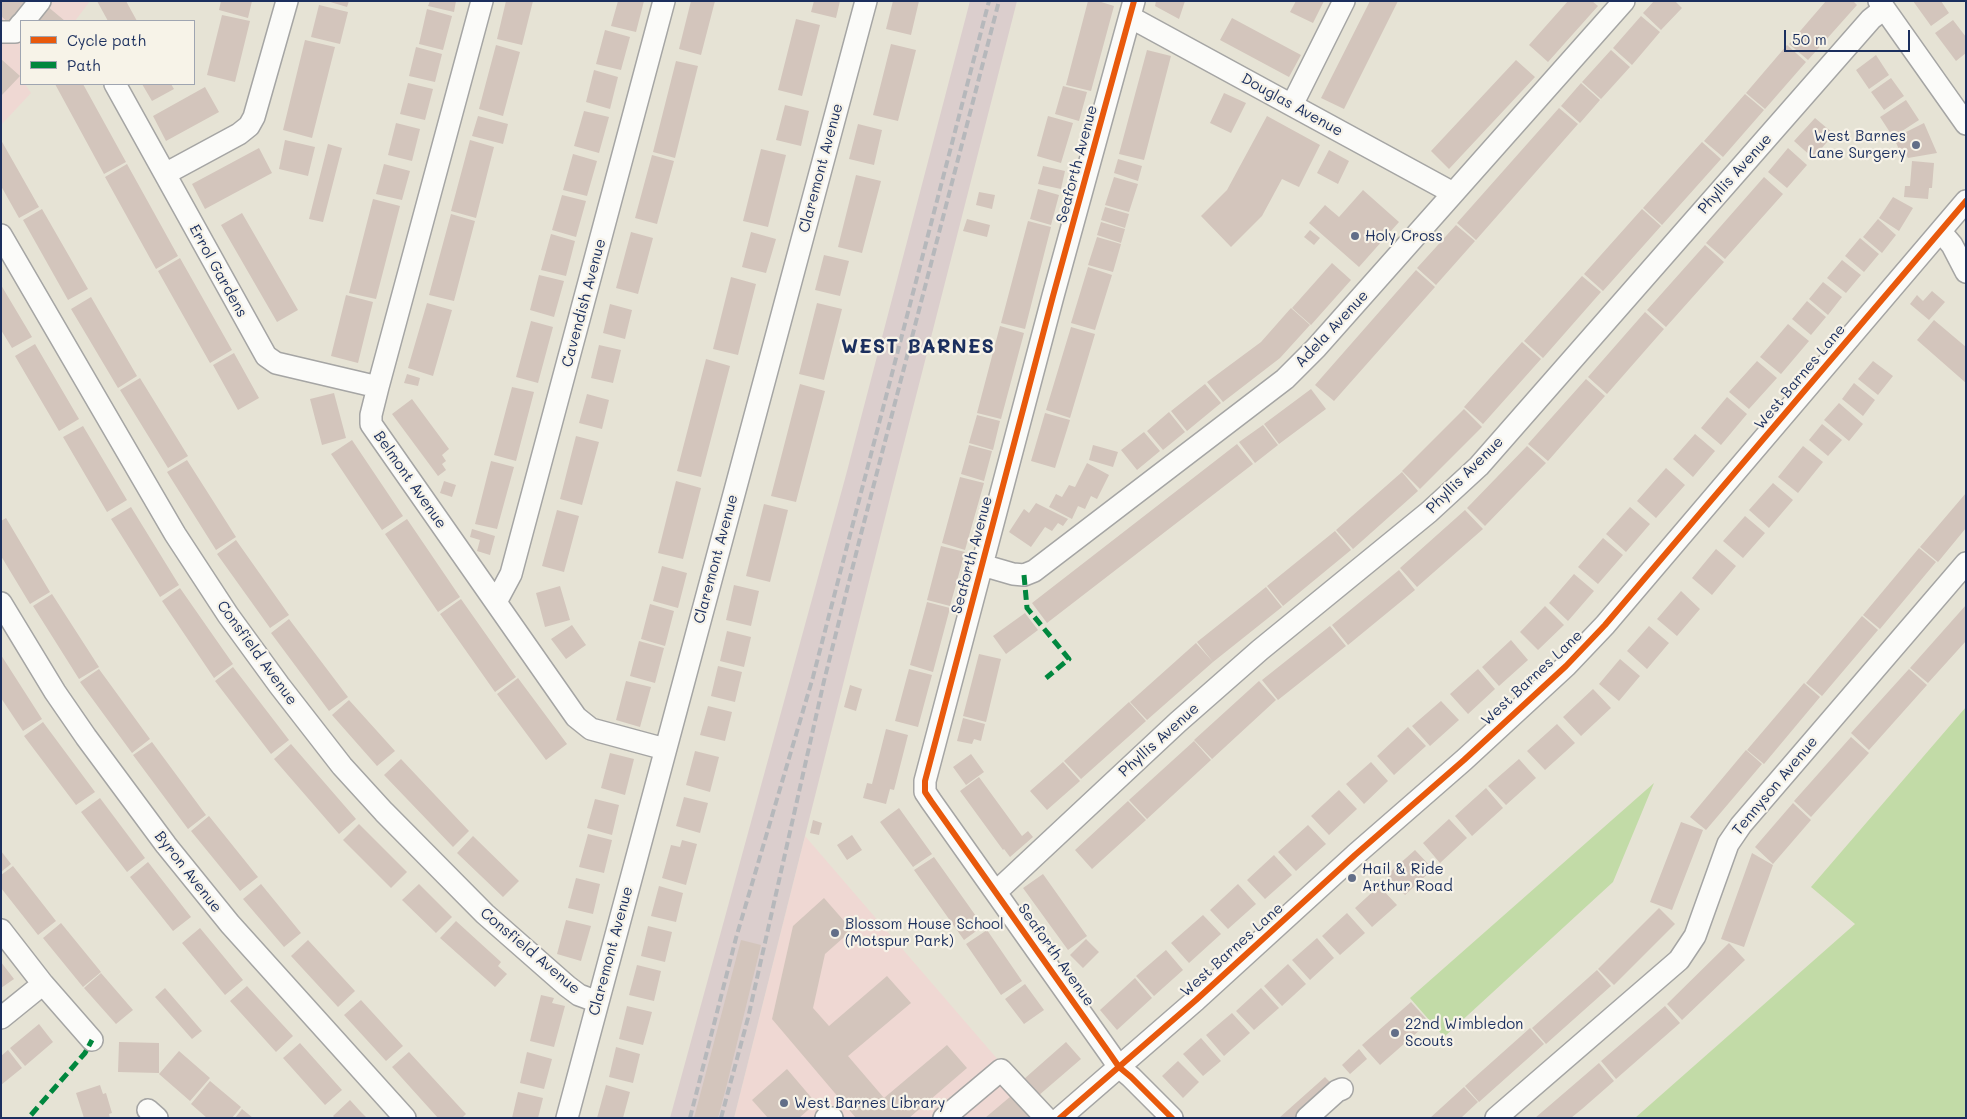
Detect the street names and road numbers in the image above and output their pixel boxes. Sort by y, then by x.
street label: Douglas Avenue [1238,70,1346,140]
street label: Claremont Avenue [795,101,847,235]
street label: Seaforth Avenue [1053,103,1101,225]
street label: Phyllis Avenue [1694,130,1776,218]
street label: Errol Gardens [185,221,251,321]
street label: Cavendish Avenue [558,237,610,369]
street label: Adela Avenue [1292,287,1372,371]
street label: West Barnes Lane [1751,321,1849,433]
street label: Belmont Avenue [370,428,450,532]
street label: Phyllis Avenue [1423,433,1507,517]
street label: Claremont Avenue [690,492,742,626]
street label: Seaforth Avenue [948,494,996,616]
street label: Consfield Avenue [213,597,301,709]
street label: West Barnes Lane [1478,626,1586,730]
street label: Phyllis Avenue [1115,699,1203,781]
street label: Tennyson Avenue [1728,733,1822,839]
street label: Byron Avenue [151,828,225,916]
street label: Claremont Avenue [585,884,637,1018]
street label: West Barnes Lane [1177,899,1287,1001]
street label: Seaforth Avenue [1014,900,1098,1010]
street label: Consfield Avenue [476,904,584,998]

